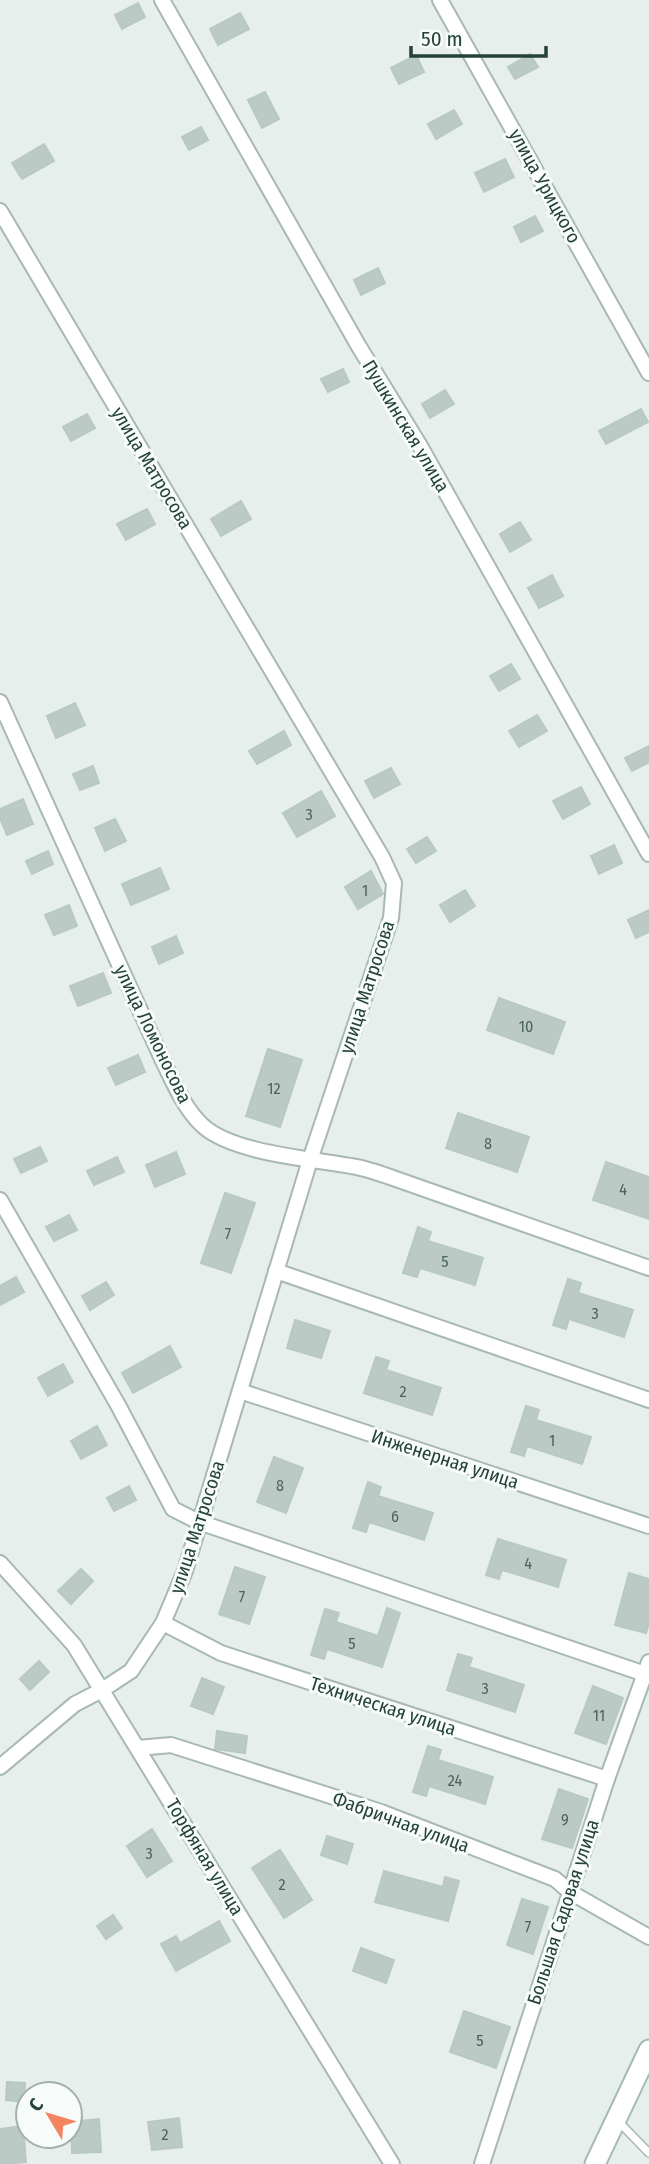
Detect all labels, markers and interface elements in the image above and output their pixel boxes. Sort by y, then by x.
scale bar [411,14,546,58]
text: 50 m [421,26,463,52]
street label: улица Урицкого [504,125,586,247]
street label: Пушкинская улица [357,356,455,496]
street label: улица Матросова [106,403,198,533]
house number: 3 [305,805,313,824]
house number: 1 [362,881,368,900]
street label: улица Матросова [335,917,399,1057]
street label: улица Ломоносова [109,961,197,1107]
house number: 10 [519,1017,533,1036]
house number: 12 [267,1079,281,1098]
house number: 8 [484,1134,492,1153]
house number: 4 [619,1180,627,1199]
house number: 7 [225,1224,232,1243]
house number: 5 [441,1252,449,1271]
house number: 3 [591,1304,599,1323]
house number: 2 [399,1382,407,1401]
street label: Инженерная улица [368,1424,522,1494]
house number: 1 [549,1431,555,1450]
street label: улица Матросова [165,1457,229,1597]
house number: 8 [276,1476,284,1495]
house number: 6 [391,1507,399,1526]
house number: 4 [524,1554,532,1573]
house number: 7 [239,1587,246,1606]
house number: 5 [348,1634,356,1653]
street label: Техническая улица [307,1672,459,1740]
house number: 3 [481,1679,489,1698]
house number: 11 [593,1706,605,1725]
house number: 24 [448,1771,462,1790]
street label: Фабричная улица [330,1787,472,1857]
street label: Торфяная улица [161,1795,249,1919]
house number: 9 [561,1810,569,1829]
street label: Большая Садовая улица [522,1816,604,2008]
house number: 3 [145,1844,153,1863]
house number: 2 [278,1875,286,1894]
house number: 7 [525,1917,532,1936]
house number: 5 [476,2031,484,2050]
north arrow [14,2080,84,2150]
text: С [24,2094,48,2116]
house number: 2 [161,2125,169,2144]

